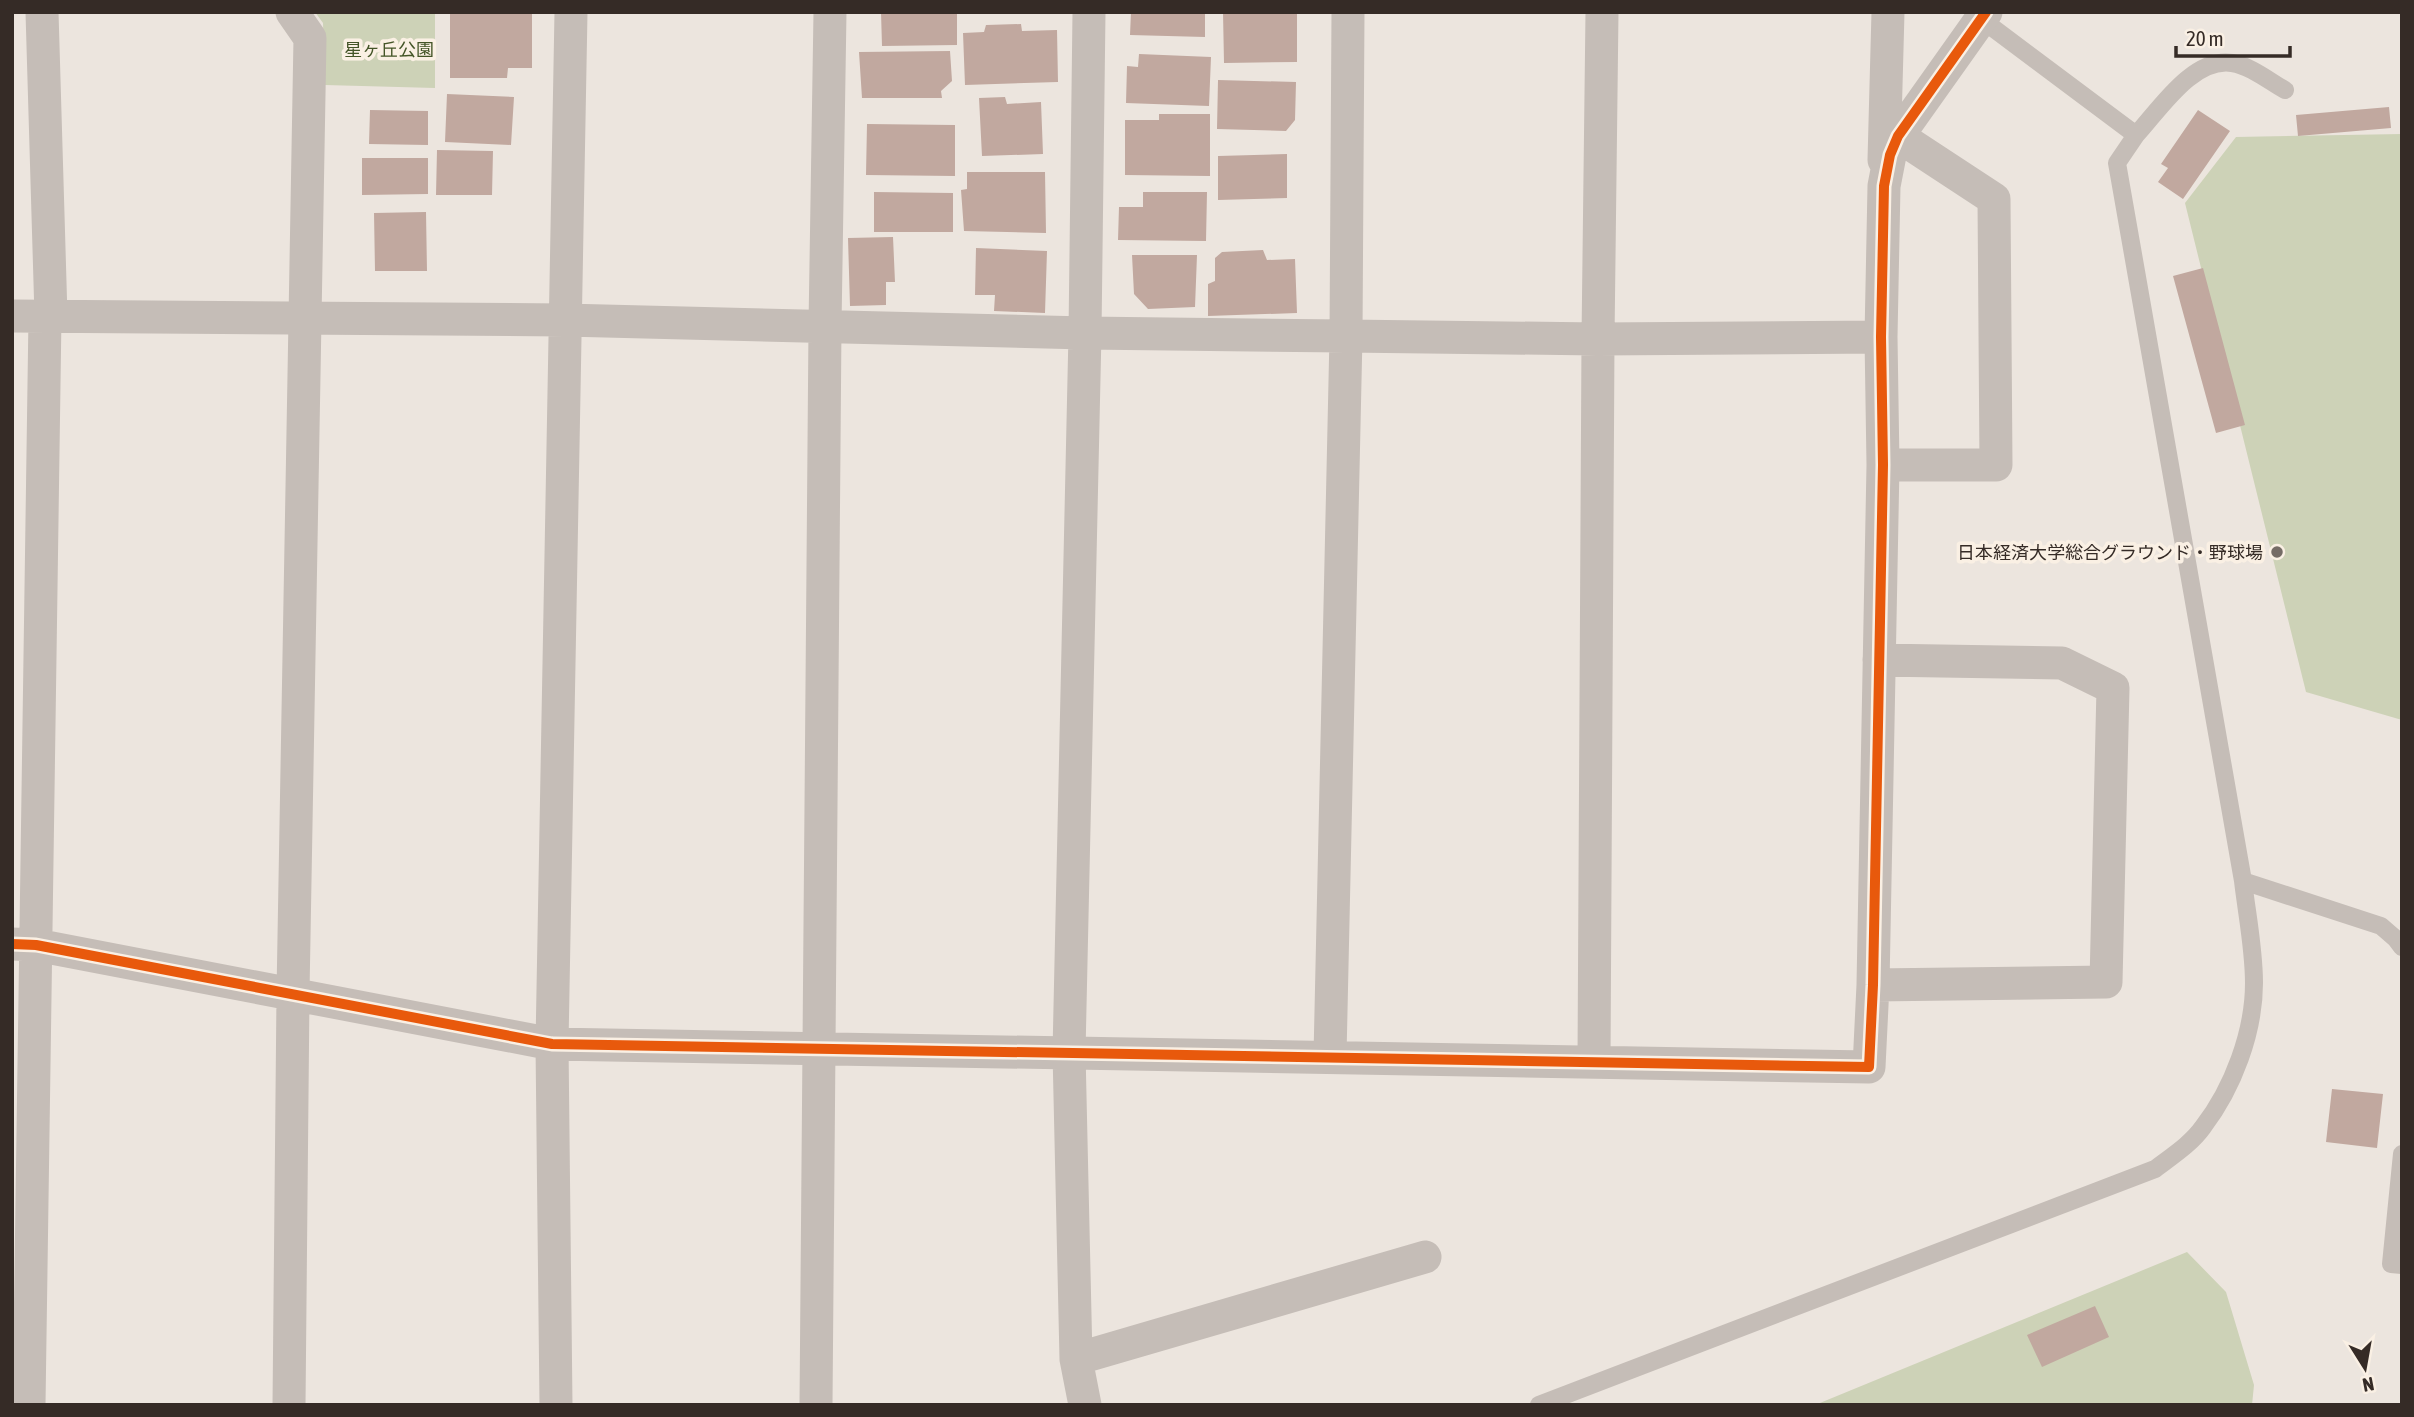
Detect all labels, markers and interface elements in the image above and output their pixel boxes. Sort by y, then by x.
scale bar [2176,14,2290,58]
text: 20 m [2186,26,2224,50]
park label: 星ヶ丘公園 [344,39,434,60]
place label: 日本経済大学総合グラウンド・野球場 [1957,542,2263,563]
marker: 日本経済大学総合グラウンド・野球場 [2269,544,2285,560]
north arrow [2330,1333,2400,1403]
text: N [2361,1373,2376,1397]

